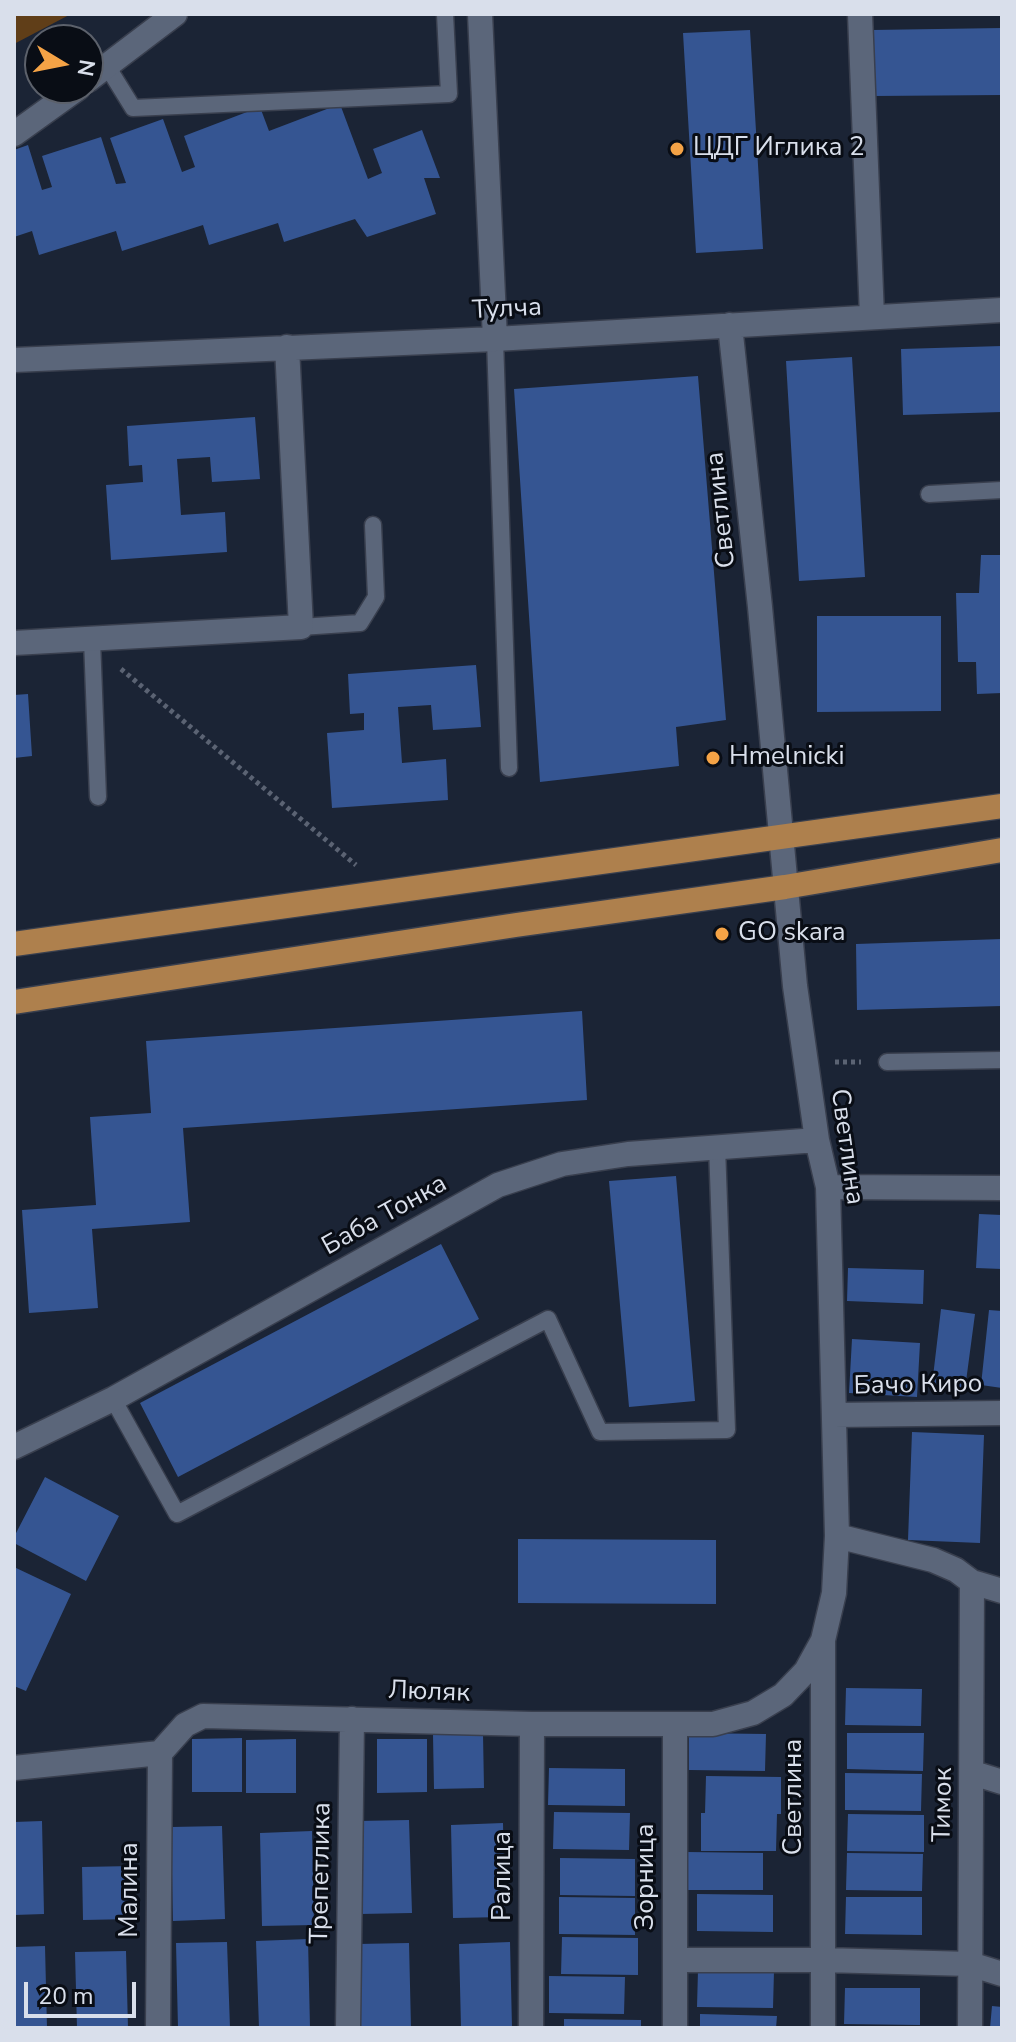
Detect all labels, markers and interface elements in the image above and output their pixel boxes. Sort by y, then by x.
north arrow [24,24,104,104]
text: N [69,57,102,79]
place label: ЦДГ Иглика 2 [693,133,865,165]
marker: ЦДГ Иглика 2 [668,140,686,158]
street label: Тулча [471,293,543,327]
street label: Светлина [700,450,744,570]
place label: Hmelnicki [729,742,844,774]
marker: Hmelnicki [704,749,722,767]
place label: GO skara [738,918,846,950]
marker: GO skara [713,925,731,943]
street label: Светлина [822,1087,870,1207]
street label: Баба Тонка [317,1169,453,1263]
street label: Бачо Киро [853,1369,983,1403]
street label: Люляк [388,1676,470,1710]
street label: Светлина [779,1739,811,1855]
street label: Тимок [928,1768,960,1842]
street label: Трепетлика [305,1802,339,1944]
street label: Зорница [631,1824,663,1930]
street label: Ралица [488,1831,520,1921]
street label: Малина [115,1842,147,1938]
scale bar [28,1966,140,2016]
text: 20 m [38,1980,94,2012]

